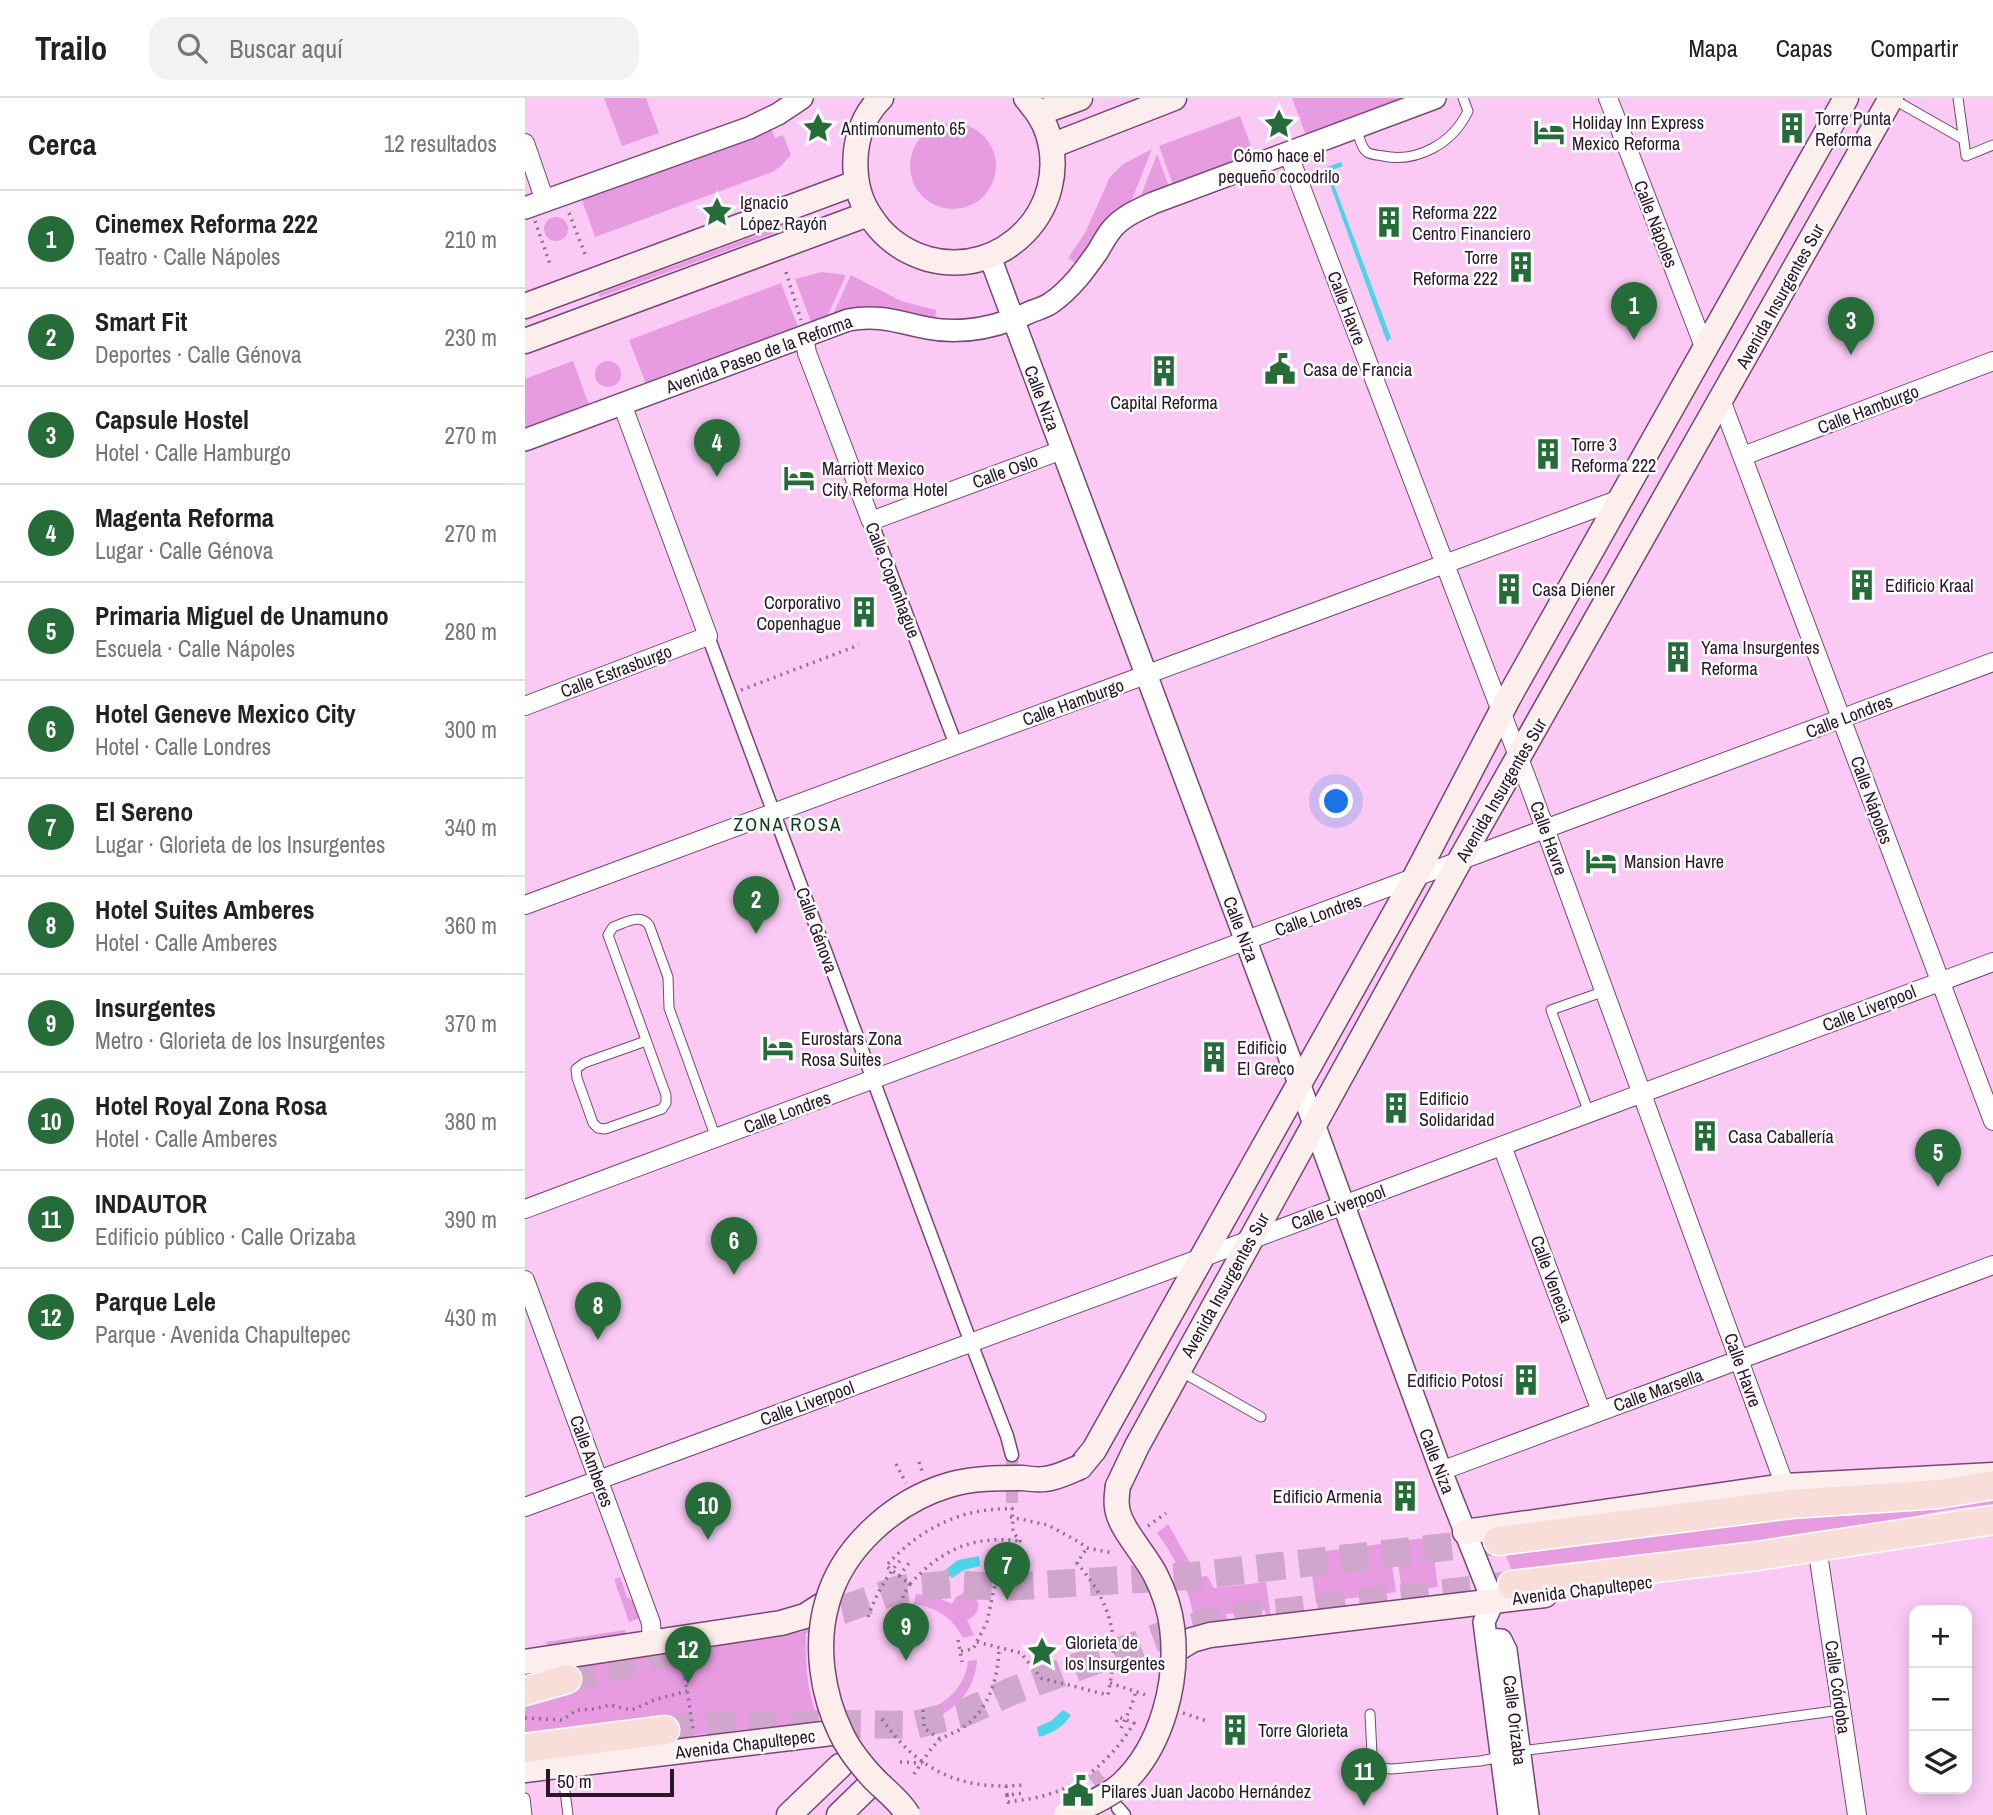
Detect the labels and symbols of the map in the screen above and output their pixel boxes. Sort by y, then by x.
place label: Torre Punta Reforma [1815,106,1891,152]
place icon: Cómo hace el pequeño cocodrilo [1262,107,1296,141]
place label: Holiday Inn Express Mexico Reforma [1572,110,1704,156]
place icon: Antimonumento 65 [801,111,835,145]
building icon: Torre Punta Reforma [1775,111,1809,145]
hotel icon: Holiday Inn Express Mexico Reforma [1532,115,1566,149]
place label: Antimonumento 65 [840,116,966,141]
place label: Cómo hace el pequeño cocodrilo [1218,143,1340,189]
street label: Calle Nápoles [1628,177,1684,271]
place label: Ignacio López Rayón [740,190,827,236]
place icon: Ignacio López Rayón [700,195,734,229]
place label: Reforma 222 Centro Financiero [1412,200,1531,246]
building icon: Reforma 222 Centro Financiero [1372,205,1406,239]
street label: Avenida Insurgentes Sur [1729,219,1830,374]
place label: Torre Reforma 222 [1413,245,1498,291]
building icon: Torre Reforma 222 [1504,250,1538,284]
street label: Calle Havre [1322,268,1372,348]
pin: 1 [1611,282,1657,340]
pin: 3 [1828,297,1874,355]
street label: Avenida Paseo de la Reforma [661,309,856,400]
public building icon: Casa de Francia [1263,352,1297,386]
building icon: Capital Reforma [1147,354,1181,388]
place label: Casa de Francia [1303,357,1412,382]
street label: Calle Niza [1018,362,1066,434]
street label: Calle Hamburgo [1814,378,1922,440]
place label: Capital Reforma [1110,390,1218,415]
pin: 4 [694,419,740,477]
place label: Torre 3 Reforma 222 [1571,432,1656,478]
building icon: Torre 3 Reforma 222 [1531,437,1565,471]
street label: Calle Oslo [969,448,1041,494]
place label: Marriott Mexico City Reforma Hotel [822,456,948,502]
hotel icon: Marriott Mexico City Reforma Hotel [782,461,816,495]
street label: Calle Copenhague [859,518,927,642]
building icon: Edificio Kraal [1845,568,1879,602]
building icon: Casa Diener [1492,572,1526,606]
place label: Edificio Kraal [1885,573,1974,598]
place label: Casa Diener [1532,577,1615,602]
place label: Corporativo Copenhague [756,590,841,636]
building icon: Corporativo Copenhague [847,595,881,629]
place label: Yama Insurgentes Reforma [1701,635,1820,681]
street label: Calle Estrasburgo [557,638,675,704]
building icon: Yama Insurgentes Reforma [1661,640,1695,674]
street label: Calle Hamburgo [1019,672,1127,732]
street label: Calle Londres [1802,688,1896,744]
street label: Avenida Insurgentes Sur [1449,713,1552,867]
street label: Calle Nápoles [1845,753,1899,847]
your location [1319,784,1353,818]
street label: Calle Havre [1524,798,1574,878]
district label: ZONA ROSA [734,811,842,837]
hotel icon: Mansion Havre [1584,844,1618,878]
place label: Mansion Havre [1624,849,1724,874]
pin: 2 [733,876,779,934]
street label: Calle Génova [790,884,844,976]
street label: Calle Londres [1271,888,1365,942]
street label: Calle Niza [1217,893,1265,965]
street label: Calle Liverpool [1819,979,1919,1037]
place label: Eurostars Zona Rosa Suites [801,1026,902,1072]
hotel icon: Eurostars Zona Rosa Suites [761,1031,795,1065]
place label: Edificio El Greco [1237,1035,1294,1081]
building icon: Edificio El Greco [1197,1040,1231,1074]
street label: Calle Londres [740,1085,834,1139]
place label: Edificio Solidaridad [1419,1086,1495,1132]
building icon: Edificio Solidaridad [1379,1091,1413,1125]
building icon: Casa Caballería [1688,1119,1722,1153]
place label: Casa Caballería [1728,1124,1834,1149]
pin: 5 [1915,1129,1961,1187]
street label: Calle Liverpool [1287,1178,1389,1236]
street label: Avenida Insurgentes Sur [1174,1208,1275,1363]
pin: 6 [711,1217,757,1275]
street label: Calle Venecia [1525,1232,1579,1326]
pin: 8 [575,1282,621,1340]
street label: Calle Havre [1718,1330,1768,1410]
street label: Calle Marsella [1610,1362,1706,1418]
building icon: Edificio Potosí [1509,1363,1543,1397]
place label: Edificio Potosí [1407,1368,1504,1393]
street label: Calle Liverpool [756,1374,858,1432]
street label: Calle Amberes [564,1412,620,1510]
street label: Calle Niza [1413,1425,1461,1497]
building icon: Edificio Armenia [1388,1479,1422,1513]
pin: 10 [685,1482,731,1540]
place label: Edificio Armenia [1273,1484,1382,1509]
pin: 7 [984,1542,1030,1600]
street label: Avenida Chapultepec [1510,1569,1653,1611]
pin: 9 [883,1603,929,1661]
pin: 12 [665,1626,711,1684]
place label: Glorieta de los Insurgentes [1065,1630,1165,1676]
place icon: Glorieta de los Insurgentes [1025,1635,1059,1669]
street label: Calle Córdoba [1819,1639,1857,1735]
street label: Calle Orizaba [1497,1674,1533,1766]
building icon: Torre Glorieta [1218,1713,1252,1747]
place label: Torre Glorieta [1258,1718,1348,1743]
street label: Avenida Chapultepec [673,1723,816,1765]
pin: 11 [1341,1748,1387,1806]
scale bar [546,1766,674,1798]
public building icon: Pilares Juan Jacobo Hernández [1061,1774,1095,1808]
place label: Pilares Juan Jacobo Hernández [1101,1779,1311,1804]

